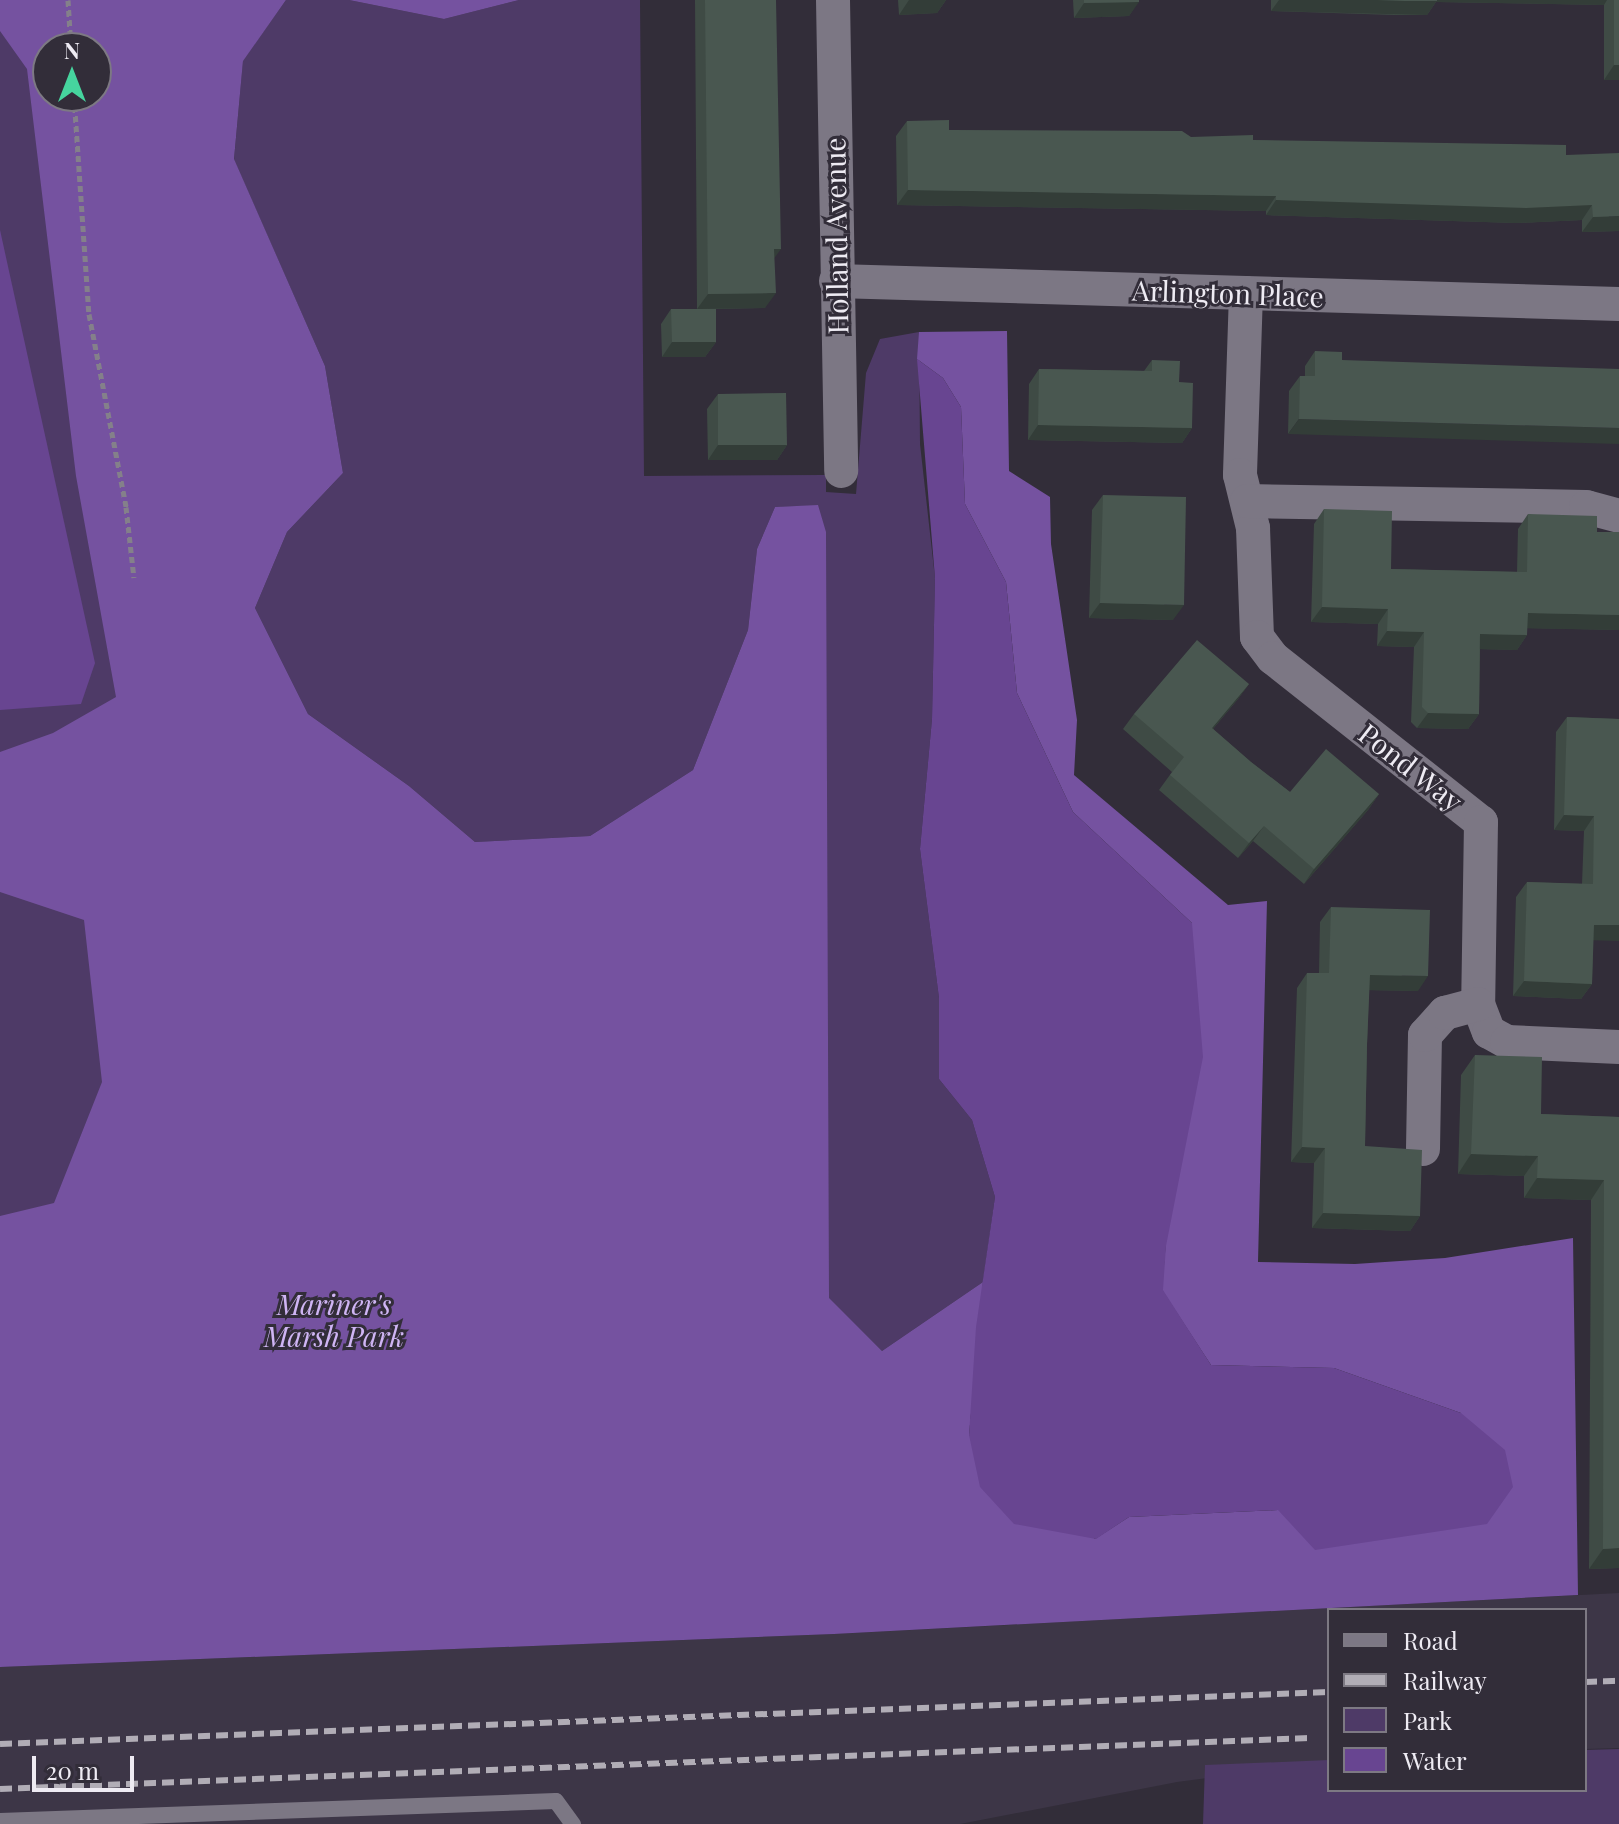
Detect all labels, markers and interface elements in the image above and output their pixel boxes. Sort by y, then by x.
north arrow [32,32,112,112]
text: N [64,35,80,65]
street label: Holland Avenue [817,137,855,335]
street label: Arlington Place [1132,273,1324,313]
street label: Pond Way [1352,716,1470,818]
park label: Mariner's Marsh Park [264,1287,404,1353]
legend [1327,1608,1587,1792]
text: Road [1403,1624,1458,1656]
text: Railway [1403,1664,1487,1696]
text: Park [1403,1704,1452,1736]
scale bar [36,1740,138,1790]
text: Water [1403,1744,1467,1776]
text: 20 m [46,1754,99,1786]

